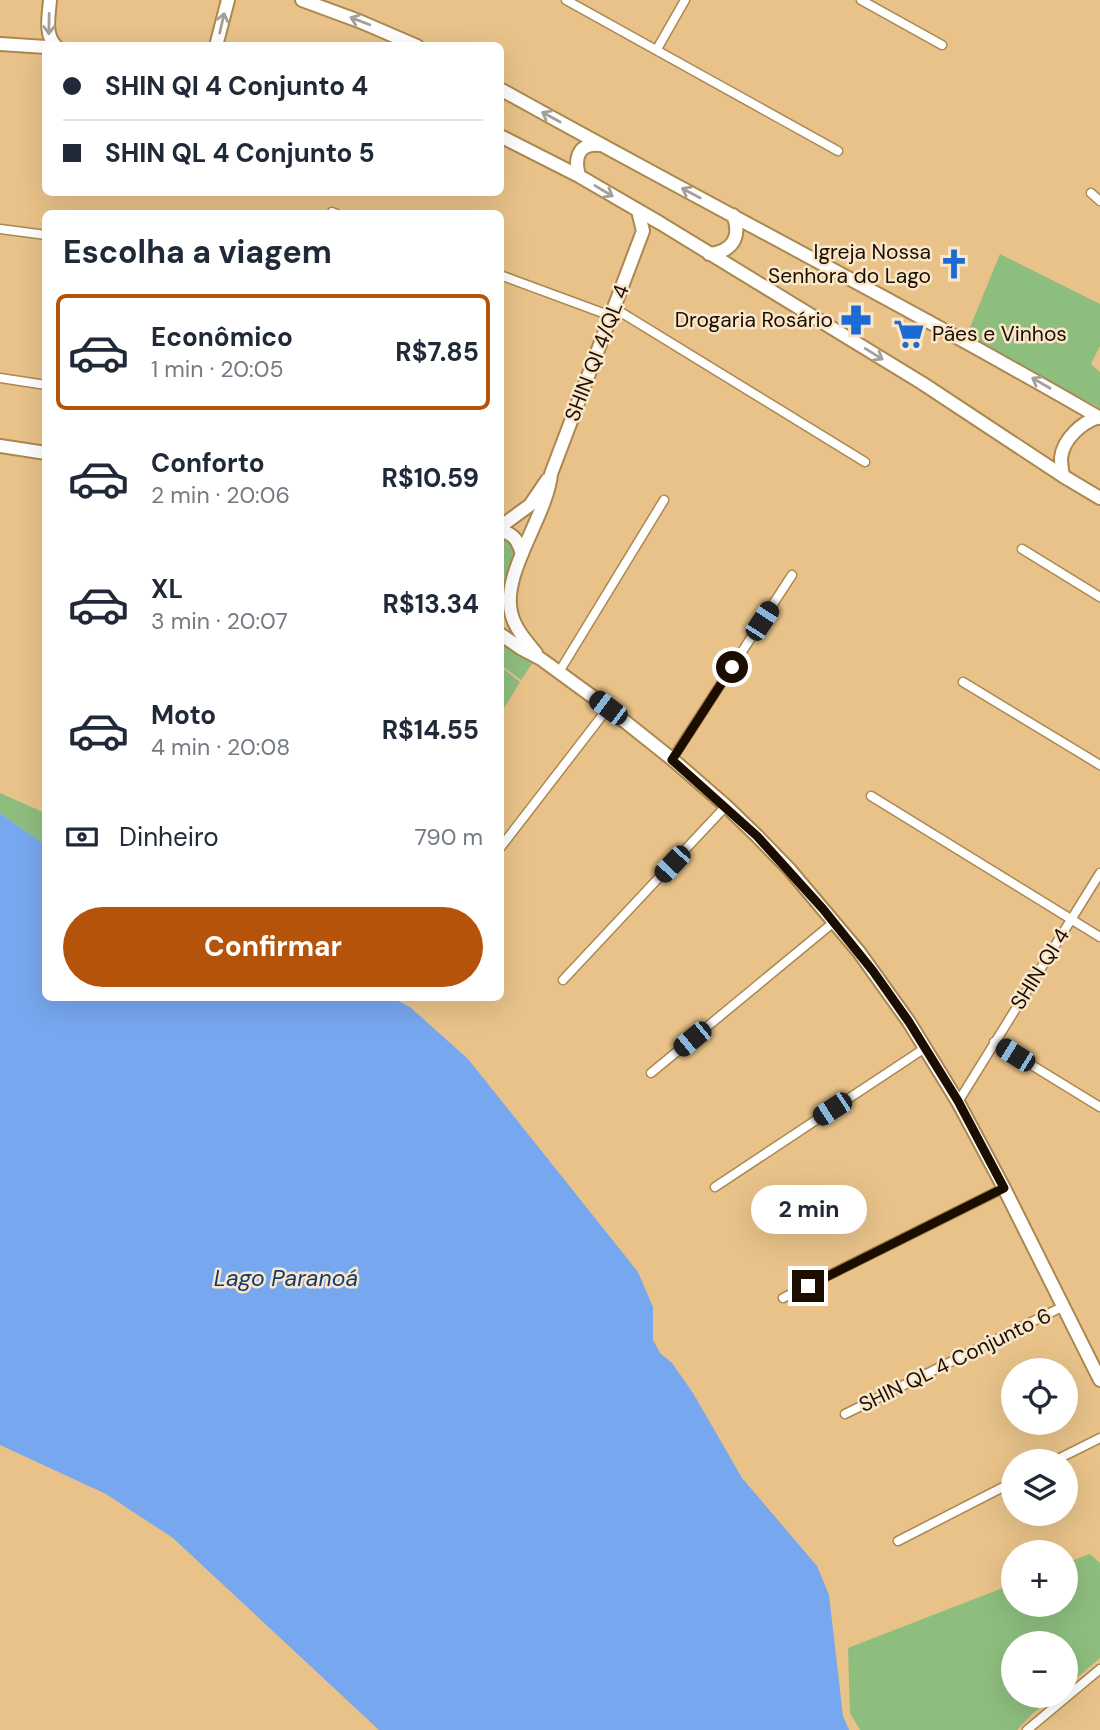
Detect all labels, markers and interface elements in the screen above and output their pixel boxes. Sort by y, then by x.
one-way arrow [43,12,56,35]
one-way arrow [216,12,230,35]
one-way arrow [349,14,371,27]
text: SHIN QI 4 Conjunto 4 [105,69,368,103]
one-way arrow [541,110,561,124]
text: SHIN QL 4 Conjunto 5 [105,136,375,170]
one-way arrow [594,184,614,198]
one-way arrow [681,185,701,199]
text: Escolha a viagem [63,231,332,273]
place label: Igreja Nossa Senhora do Lago [768,238,931,290]
church icon: Igreja Nossa Senhora do Lago [937,247,971,281]
street label: SHIN QI 4/QL 4 [558,280,636,425]
pharmacy icon: Drogaria Rosário [839,303,873,337]
place label: Drogaria Rosário [675,306,833,334]
supermarket icon: Pães e Vinhos [892,317,926,351]
text: Econômico [151,320,293,354]
place label: Pães e Vinhos [932,320,1067,348]
icon: car [67,321,130,384]
text: R$7.85 [395,335,479,369]
one-way arrow [863,347,883,361]
text: 1 min · 20:05 [151,354,283,384]
one-way arrow [1032,376,1052,390]
text: Conforto [151,446,265,480]
icon: car [67,447,130,510]
text: R$10.59 [382,461,479,495]
text: 2 min · 20:06 [151,480,290,510]
text: XL [151,572,183,606]
icon: car [67,573,130,636]
text: R$13.34 [383,587,479,621]
car [742,598,783,644]
text: 3 min · 20:07 [151,606,288,636]
route start [716,651,748,683]
car [585,687,632,729]
text: Moto [151,698,216,732]
icon: car [67,699,130,762]
text: R$14.55 [382,713,479,747]
text: 4 min · 20:08 [151,732,290,762]
icon: cash [63,818,101,856]
text: Dinheiro [119,820,219,854]
text: 790 m [415,822,483,852]
car [650,841,695,887]
button: Confirmar [63,907,483,987]
street label: SHIN QI 4 [1004,923,1076,1015]
car [670,1018,715,1060]
car [992,1035,1039,1075]
car [809,1089,856,1129]
callout: 2 min [750,1184,866,1234]
text: 2 min [779,1194,839,1224]
water label: Lago Paranoá [214,1263,358,1293]
route end [792,1270,824,1302]
street label: SHIN QL 4 Conjunto 6 [854,1301,1056,1419]
map controls [1001,1358,1078,1708]
button: locate [1001,1358,1078,1435]
button: layers [1001,1449,1078,1526]
button: + [1001,1540,1078,1617]
button: − [1001,1631,1078,1708]

